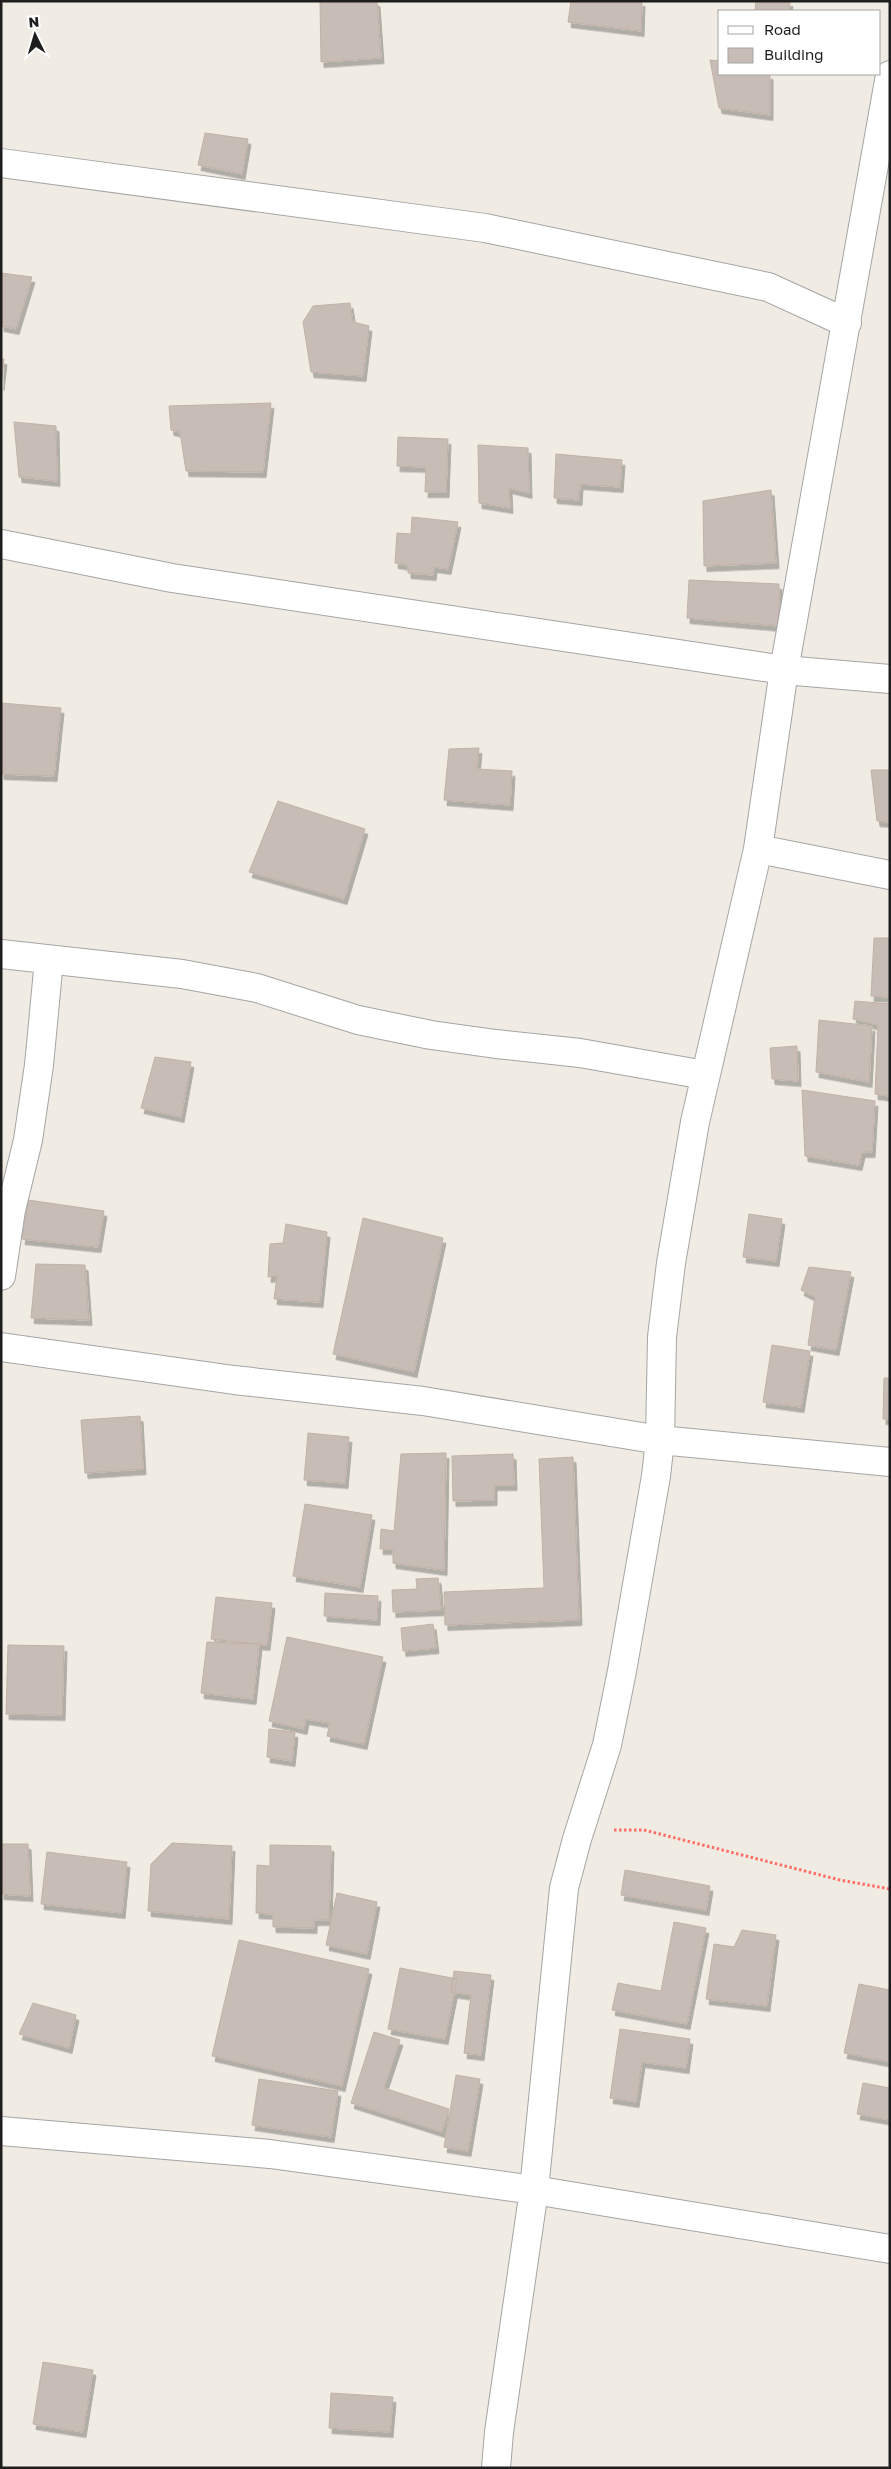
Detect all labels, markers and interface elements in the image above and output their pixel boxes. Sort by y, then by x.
north arrow [10,10,60,60]
legend [718,10,881,75]
text: N [28,13,40,30]
text: Road [764,20,801,38]
text: Building [764,45,824,63]

